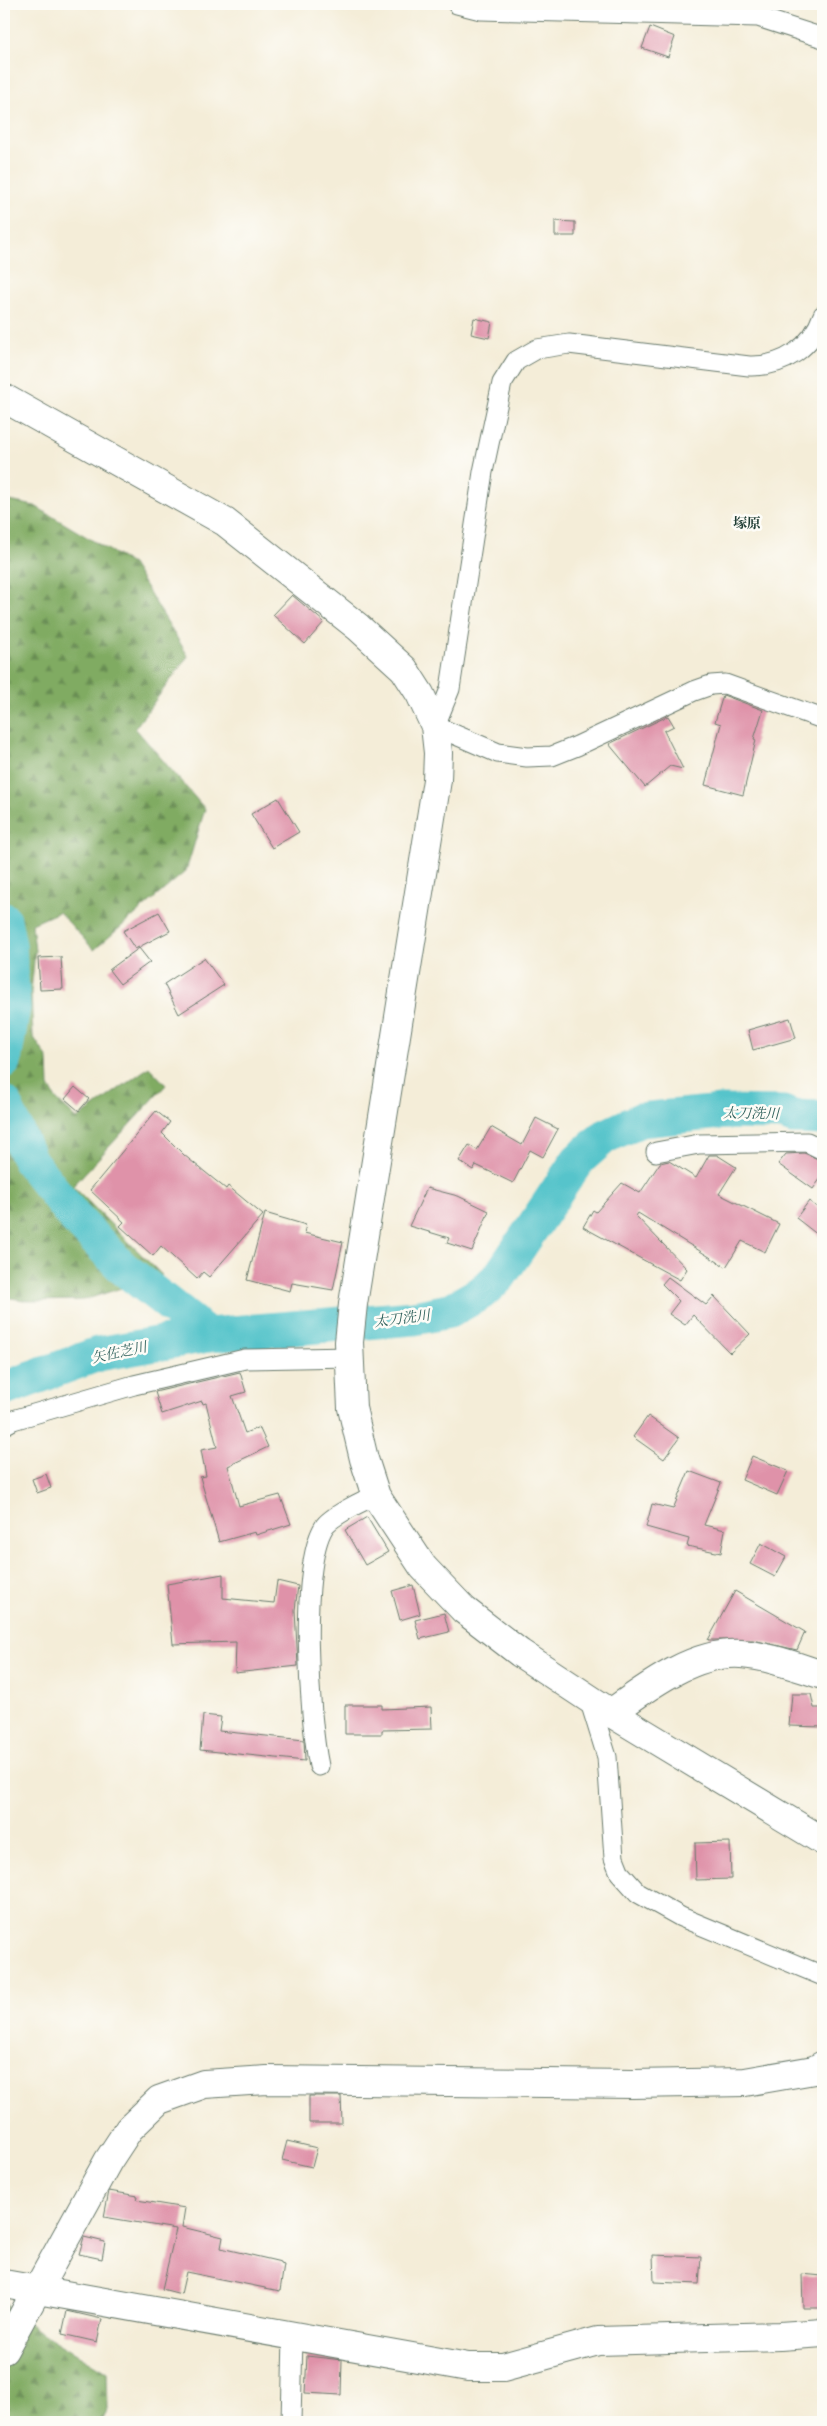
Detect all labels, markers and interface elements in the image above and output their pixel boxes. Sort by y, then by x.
district label: 塚原 [733,514,761,532]
water label: 太刀洗川 [723,1104,781,1123]
water label: 太刀洗川 [373,1305,433,1330]
water label: 矢佐芝川 [90,1337,150,1367]

